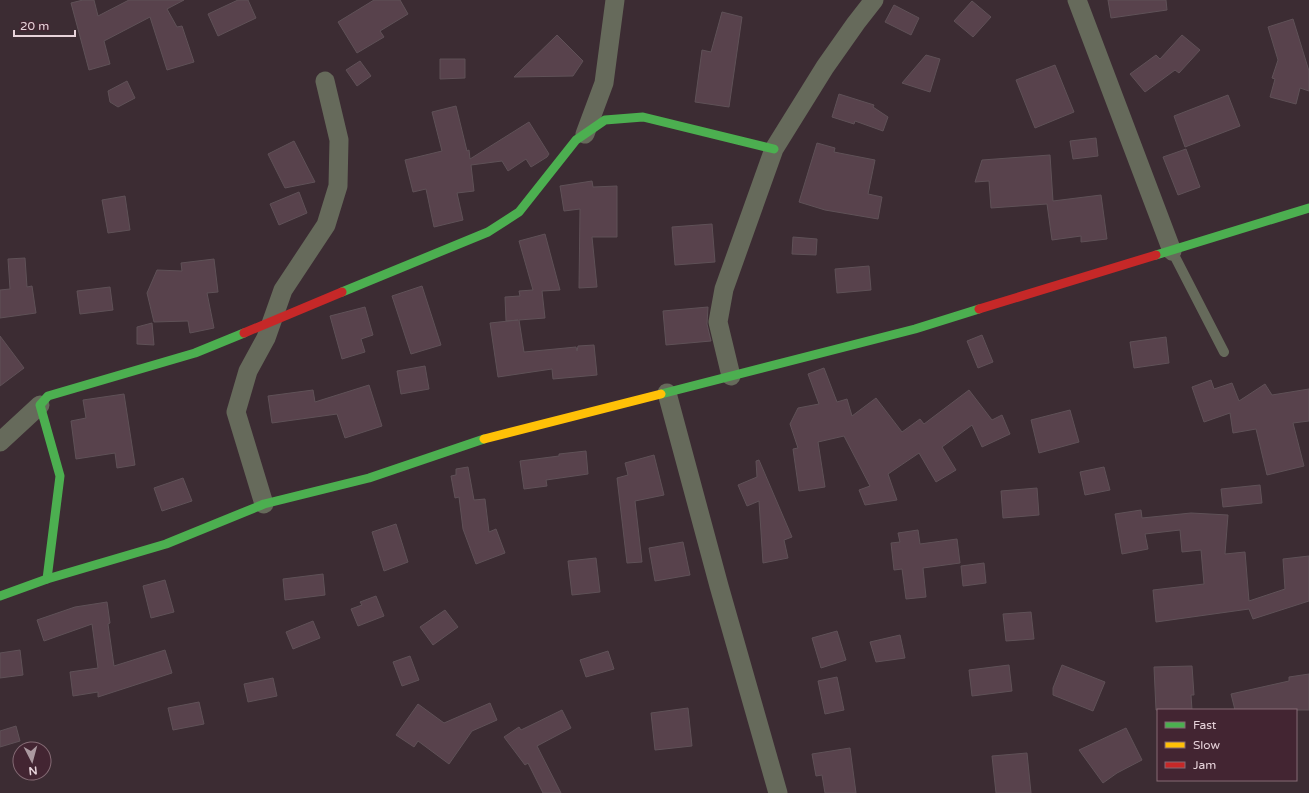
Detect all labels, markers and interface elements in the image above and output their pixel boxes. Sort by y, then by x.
scale bar [14,12,75,38]
text: 20 m [20,19,49,33]
legend [1157,709,1297,781]
text: Fast [1193,718,1217,732]
text: Slow [1193,738,1220,752]
north arrow [12,741,52,781]
text: Jam [1193,758,1216,772]
text: N [28,764,38,777]

